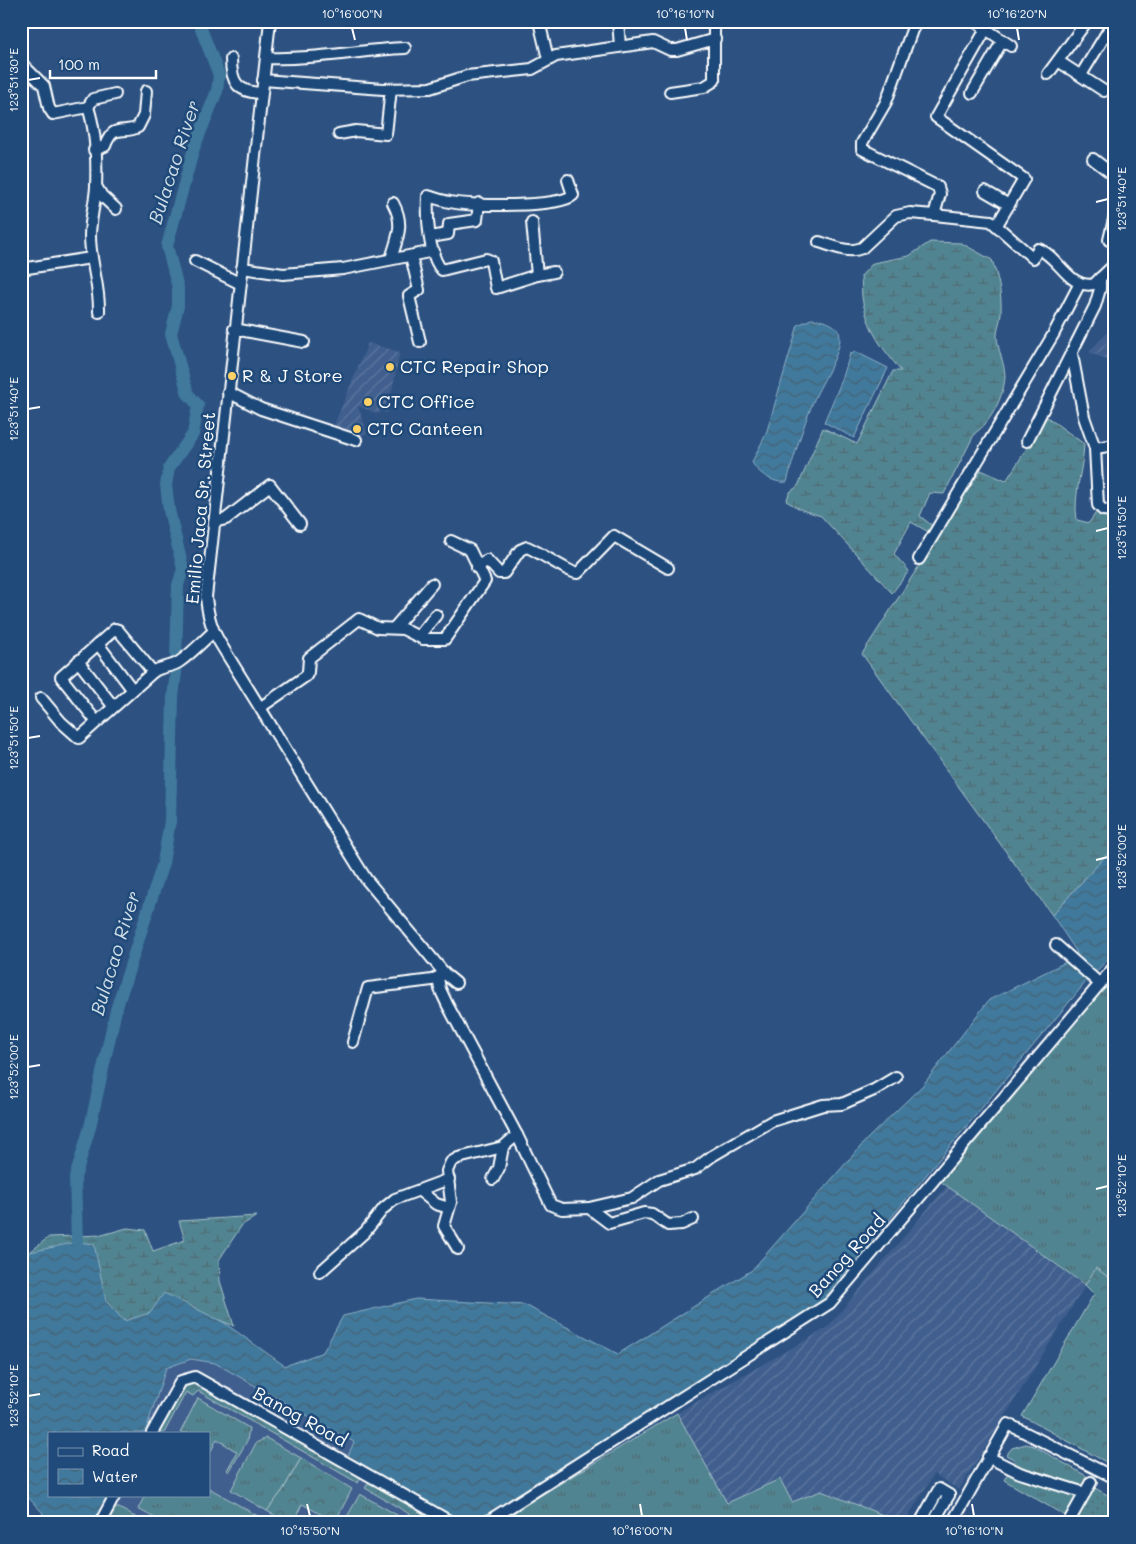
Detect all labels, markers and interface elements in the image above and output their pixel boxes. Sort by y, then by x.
text: 10°16'00"N [322,5,382,21]
text: 10°16'10"N [656,5,714,21]
text: 10°16'20"N [987,5,1047,21]
text: 123°51'30"E [5,48,21,112]
scale bar [50,48,156,80]
text: 100 m [58,54,100,74]
water label: Bulacao River [142,97,205,227]
text: 123°51'40"E [1113,167,1129,231]
place label: CTC Repair Shop [400,354,549,378]
marker: CTC Repair Shop [384,361,396,373]
place label: R & J Store [242,363,343,387]
marker: R & J Store [226,370,238,382]
text: 123°51'40"E [5,377,21,441]
place label: CTC Office [378,389,475,413]
marker: CTC Office [362,396,374,408]
street label: Emilio Jaca Sr. Street [180,411,220,605]
place label: CTC Canteen [367,416,483,440]
marker: CTC Canteen [351,423,363,435]
text: 123°51'50"E [1113,496,1129,560]
text: 123°51'50"E [5,706,21,770]
text: 123°52'00"E [1113,824,1129,890]
water label: Bulacao River [84,888,145,1018]
text: 123°52'00"E [5,1034,21,1100]
text: 123°52'10"E [1113,1154,1129,1218]
street label: Banog Road [803,1209,890,1302]
text: 123°52'10"E [5,1364,21,1428]
street label: Banog Road [249,1380,352,1452]
legend [48,1432,210,1496]
text: Road [92,1440,129,1460]
text: Water [92,1466,138,1486]
text: 10°15'50"N [280,1522,340,1538]
text: 10°16'00"N [612,1522,672,1538]
text: 10°16'10"N [945,1522,1003,1538]

